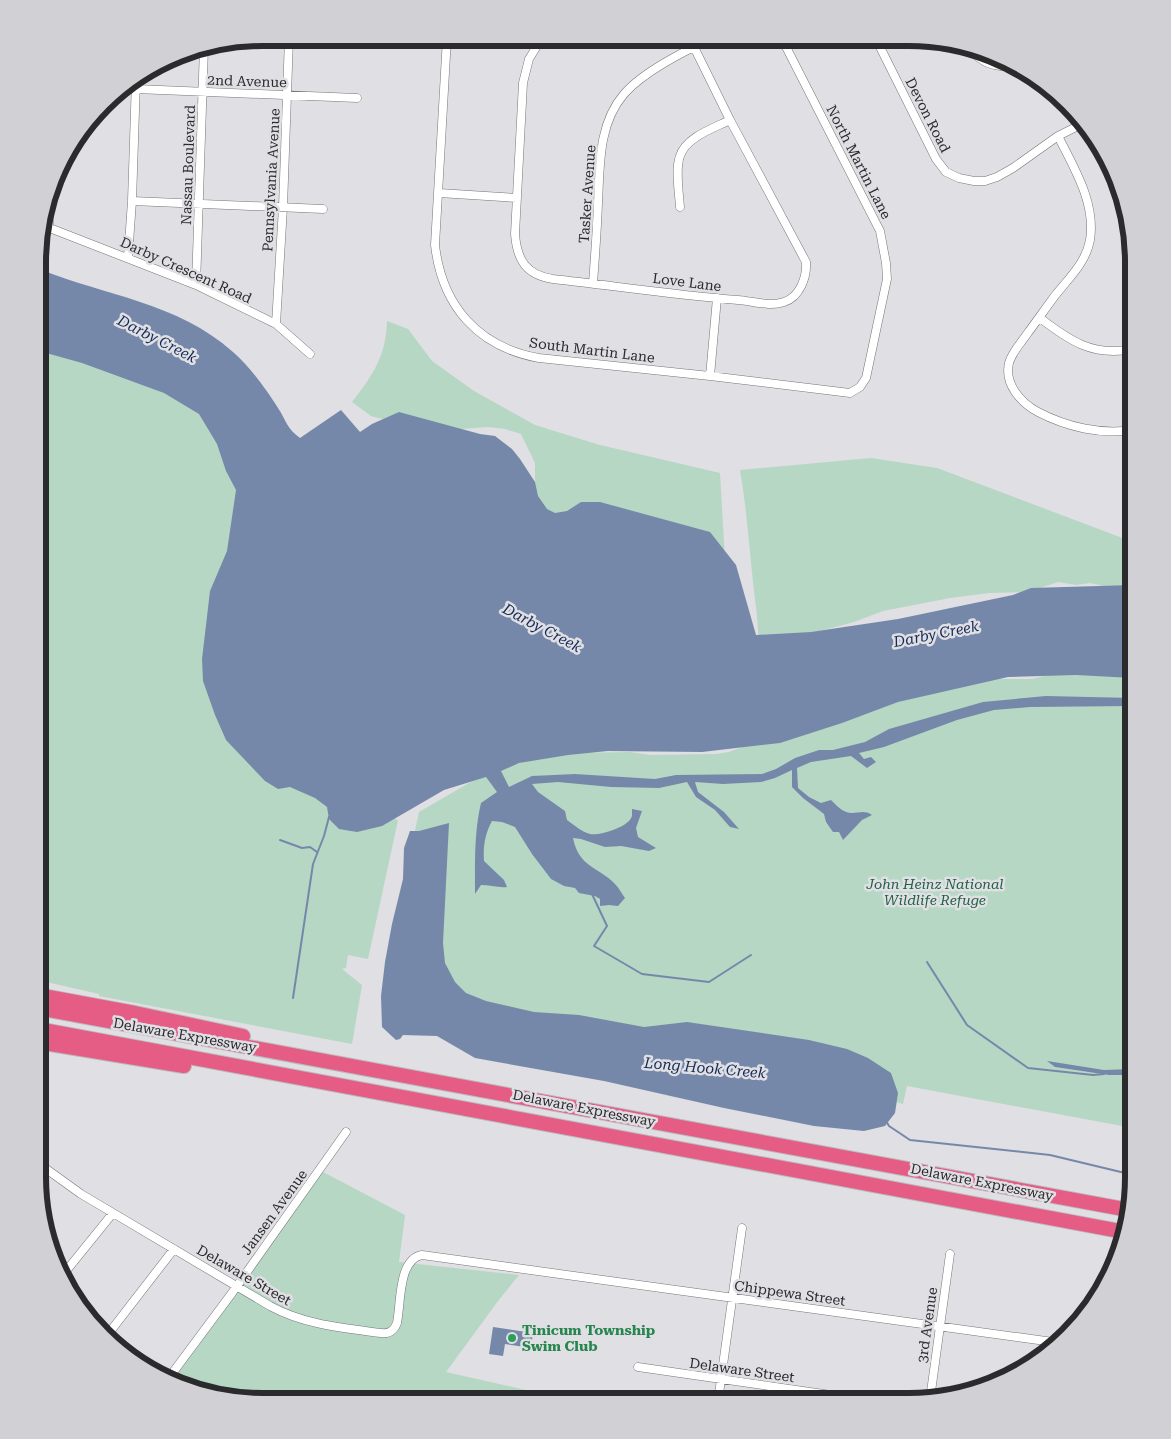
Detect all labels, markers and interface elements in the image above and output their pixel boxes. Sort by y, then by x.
street label: 2nd Avenue [207,72,287,90]
street label: Devon Road [902,75,954,155]
street label: North Martin Lane [823,102,895,222]
street label: Nassau Boulevard [178,105,198,225]
street label: Pennsylvania Avenue [259,107,283,252]
street label: Tasker Avenue [576,144,598,244]
street label: Darby Crescent Road [118,234,254,306]
street label: Love Lane [652,270,723,294]
water label: Darby Creek [113,311,200,367]
street label: South Martin Lane [528,334,656,366]
water label: Darby Creek [499,599,585,657]
water label: Darby Creek [891,617,981,651]
park label: John Heinz National Wildlife Refuge [865,876,1004,908]
street label: Delaware Expressway [112,1014,259,1056]
water label: Long Hook Creek [643,1054,767,1082]
street label: Delaware Expressway [511,1086,658,1130]
street label: Delaware Expressway [909,1160,1056,1204]
street label: Jansen Avenue [238,1166,310,1258]
street label: Delaware Street [194,1242,294,1308]
street label: Chippewa Street [733,1277,847,1309]
street label: 3rd Avenue [914,1286,940,1364]
place label: Tinicum Township Swim Club [522,1322,655,1354]
marker: Tinicum Township Swim Club [506,1332,518,1344]
street label: Delaware Street [688,1355,796,1385]

